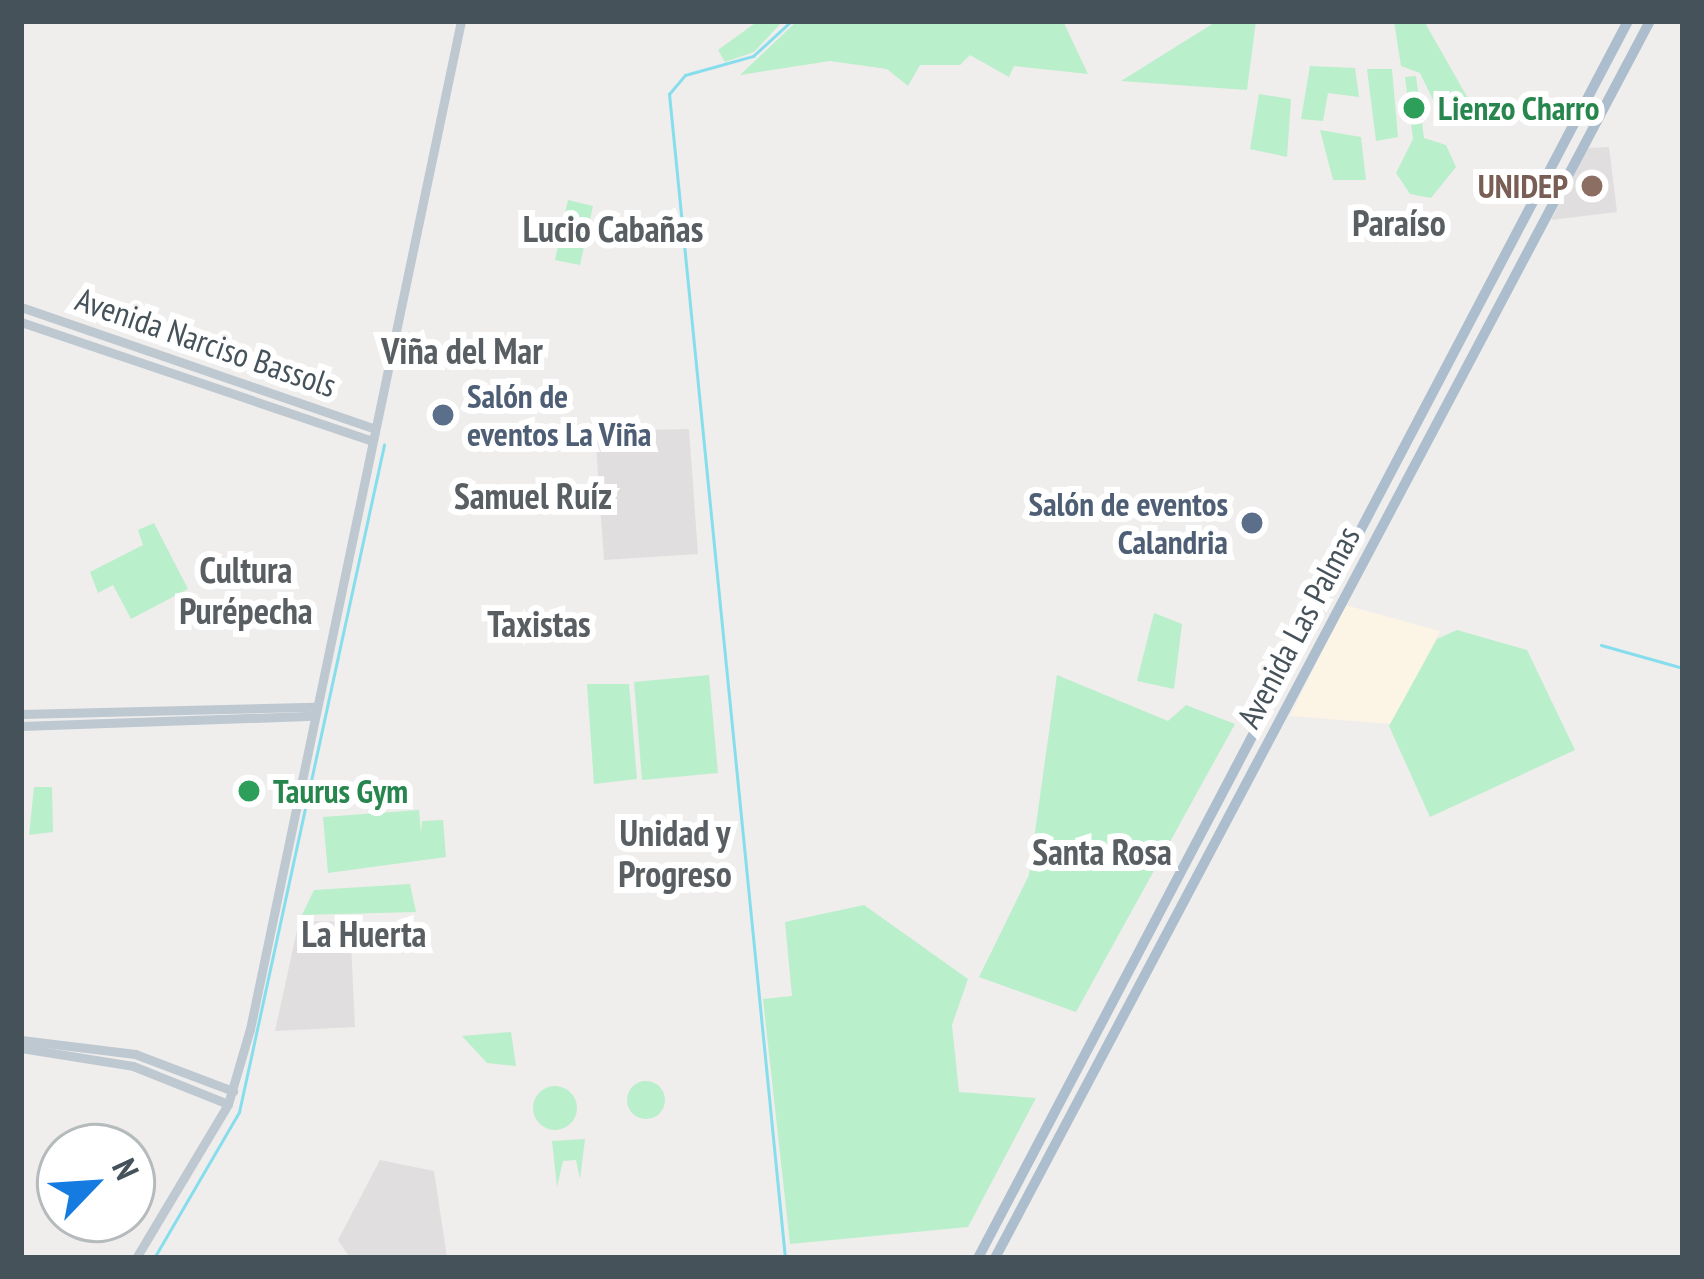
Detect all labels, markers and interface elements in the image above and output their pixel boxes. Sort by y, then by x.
place label: Lienzo Charro [1438,88,1600,128]
marker: Lienzo Charro [1401,95,1427,121]
place label: UNIDEP [1478,166,1568,206]
marker: UNIDEP [1579,173,1605,199]
district label: Paraíso [1352,201,1446,245]
district label: Lucio Cabañas [523,207,703,251]
street label: Avenida Narciso Bassols [71,279,341,405]
district label: Viña del Mar [381,329,543,373]
place label: Salón de eventos La Viña [467,376,652,454]
marker: Salón de eventos La Viña [430,402,456,428]
district label: Samuel Ruíz [454,474,612,518]
place label: Salón de eventos Calandria [1028,484,1228,562]
marker: Salón de eventos Calandria [1239,510,1265,536]
street label: Avenida Las Palmas [1228,519,1368,735]
district label: Cultura Purépecha [179,547,313,632]
district label: Taxistas [487,602,591,646]
place label: Taurus Gym [273,771,408,811]
marker: Taurus Gym [236,778,262,804]
district label: Unidad y Progreso [618,810,732,895]
district label: Santa Rosa [1032,830,1172,874]
district label: La Huerta [302,912,426,956]
north arrow [36,1123,156,1243]
text: N [103,1152,150,1186]

